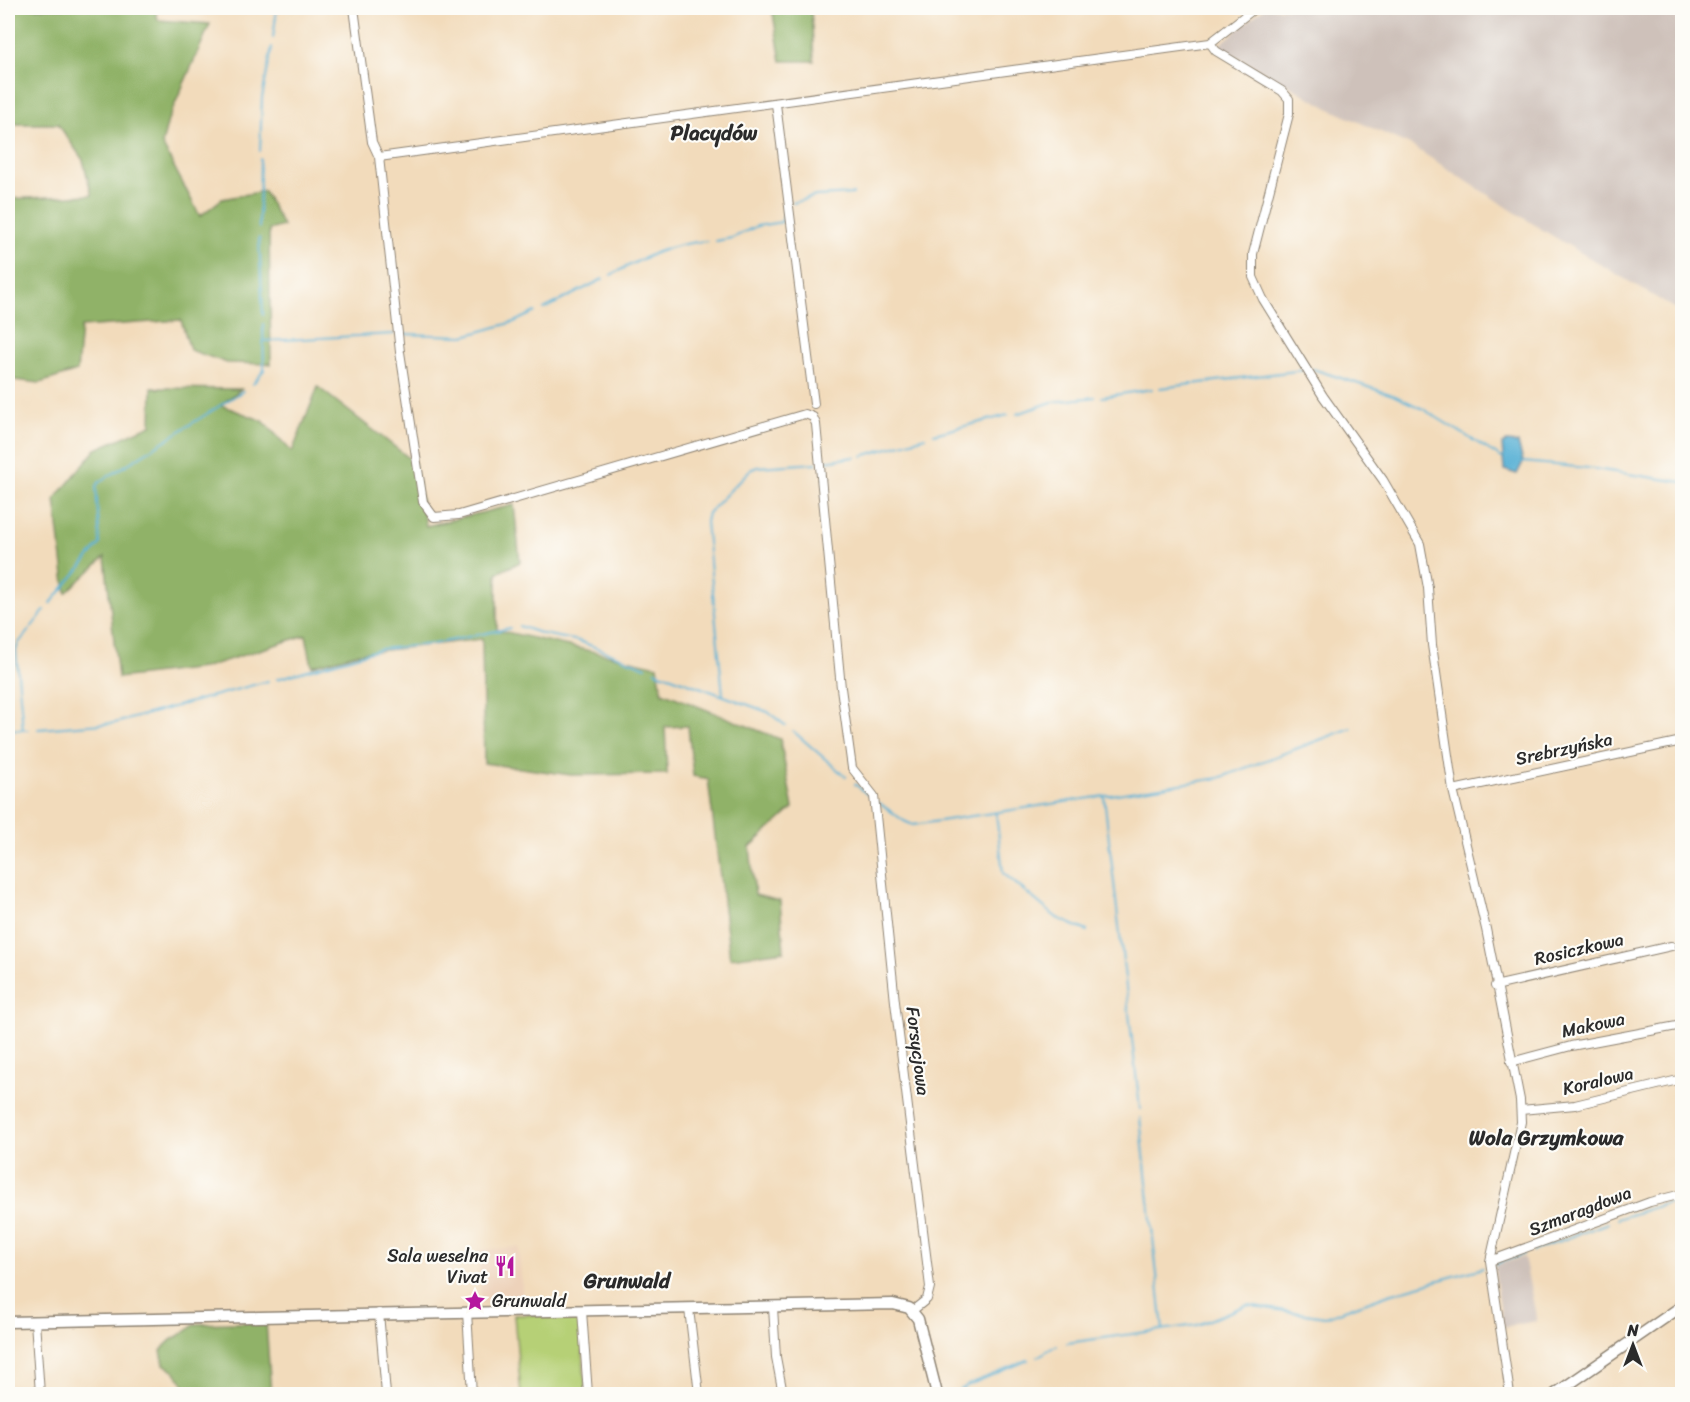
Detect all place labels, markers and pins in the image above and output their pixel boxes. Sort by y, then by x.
place label: Sala weselna Vivat [387,1240,489,1293]
restaurant icon: Sala weselna Vivat [493,1254,517,1278]
place label: Grunwald [492,1285,568,1317]
place icon: Grunwald [463,1289,487,1313]

